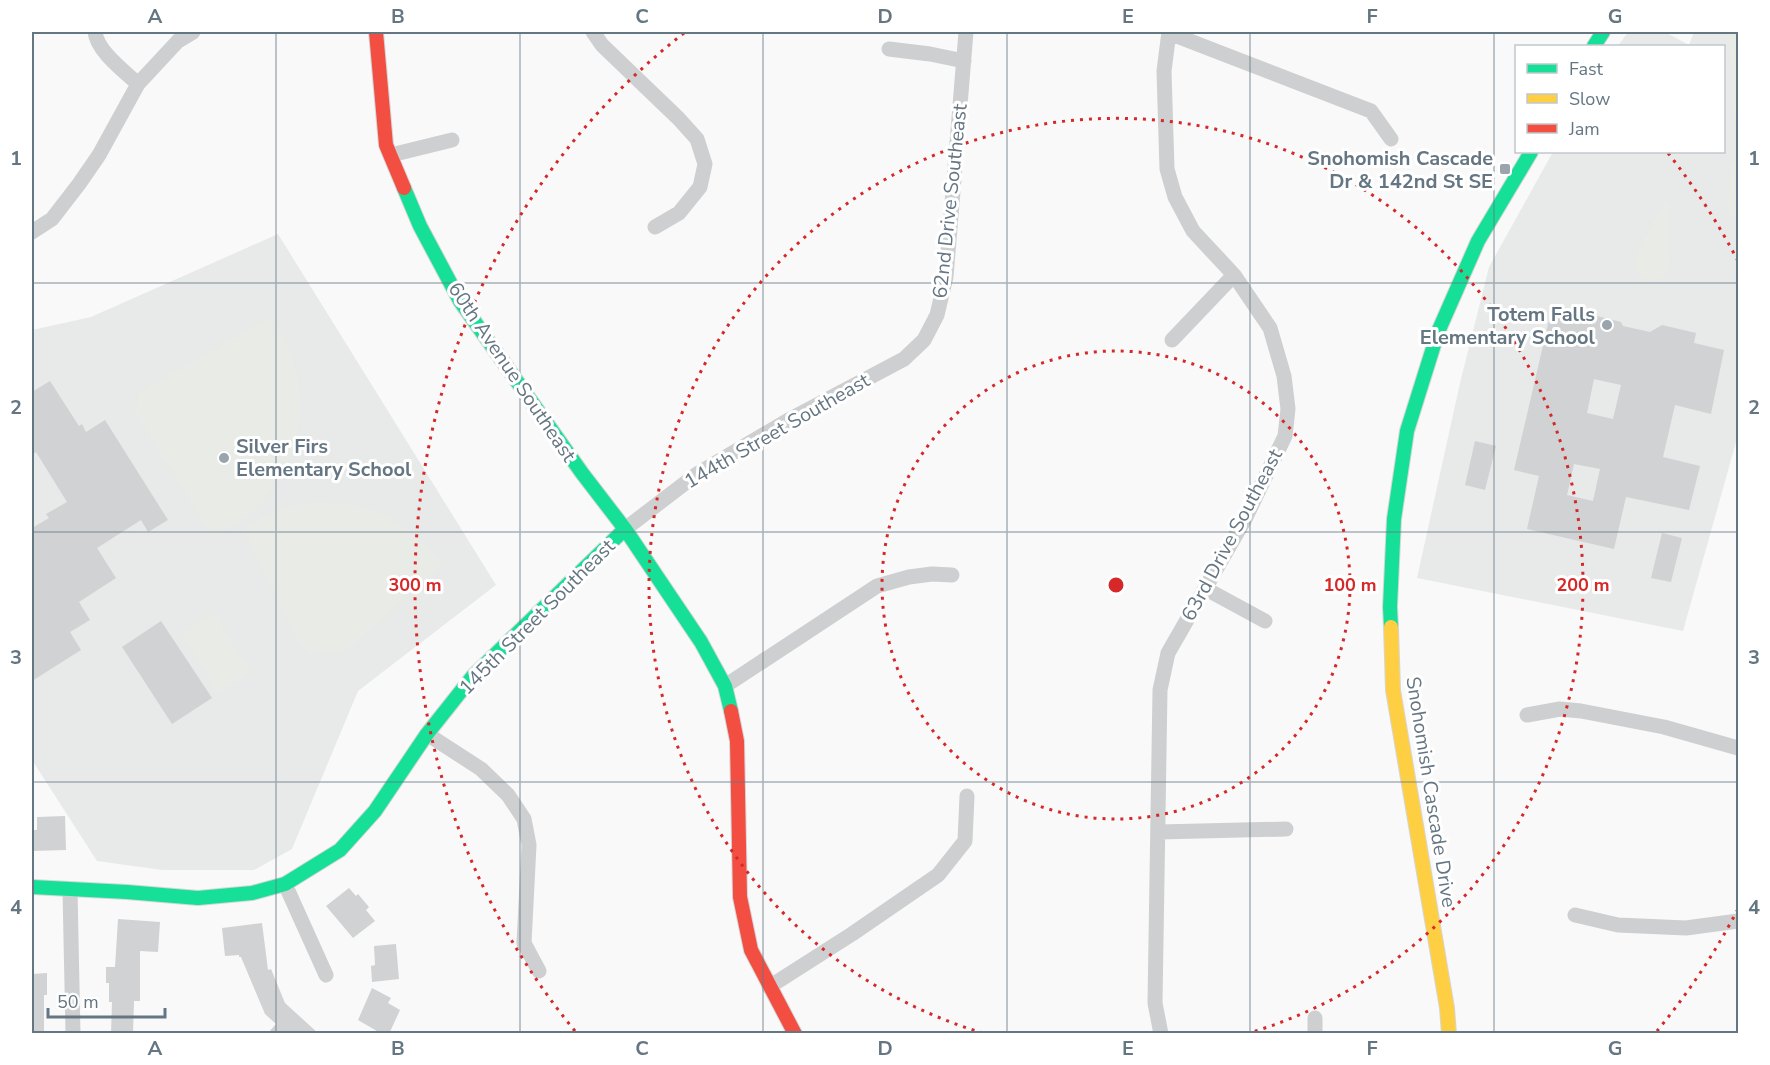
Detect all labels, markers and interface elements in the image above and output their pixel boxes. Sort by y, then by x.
text: A [148,3,163,30]
text: B [391,3,405,30]
text: C [635,3,649,30]
text: D [877,3,893,30]
text: E [1122,3,1134,30]
text: F [1366,3,1378,30]
text: G [1608,3,1622,30]
legend [1515,45,1725,153]
text: Fast [1569,57,1604,81]
text: Slow [1569,87,1610,111]
street label: 62nd Drive Southeast [926,101,974,300]
text: Jam [1568,117,1600,141]
text: 1 [10,145,22,172]
place label: Snohomish Cascade Dr & 142nd St SE [1307,145,1493,195]
text: 1 [1748,145,1760,172]
marker: Snohomish Cascade Dr & 142nd St SE [1498,162,1512,176]
street label: 60th Avenue Southeast [442,277,583,468]
place label: Totem Falls Elementary School [1420,301,1596,351]
marker: Totem Falls Elementary School [1600,318,1614,332]
street label: 144th Street Southeast [679,366,876,495]
text: 2 [10,394,22,421]
text: 2 [1748,394,1760,421]
place label: Silver Firs Elementary School [236,433,412,483]
street label: 63rd Drive Southeast [1175,443,1289,626]
marker: Silver Firs Elementary School [217,451,231,465]
street label: 145th Street Southeast [453,533,621,701]
text: 300 m [388,573,442,597]
text: 100 m [1323,573,1377,597]
text: 200 m [1556,573,1610,597]
centre of rings [1106,575,1126,595]
text: 3 [10,644,22,671]
text: 3 [1748,644,1760,671]
street label: Snohomish Cascade Drive [1399,675,1463,909]
text: 4 [10,894,22,921]
text: 4 [1748,894,1760,921]
scale bar [48,981,165,1019]
text: 50 m [57,990,99,1014]
text: A [148,1035,163,1062]
text: B [391,1035,405,1062]
text: C [635,1035,649,1062]
text: D [877,1035,893,1062]
text: E [1122,1035,1134,1062]
text: F [1366,1035,1378,1062]
text: G [1608,1035,1622,1062]

